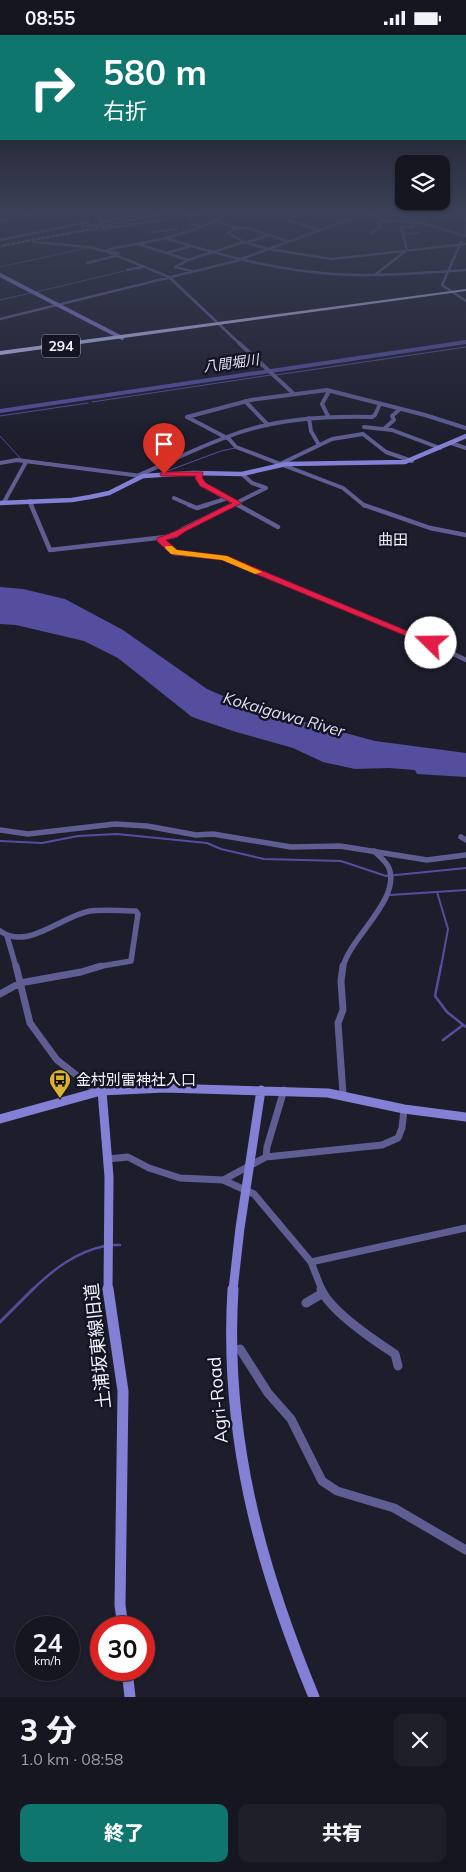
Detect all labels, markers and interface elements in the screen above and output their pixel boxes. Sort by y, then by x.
text: 08:55 [25,6,75,30]
text: 580 m [103,50,207,94]
icon: right [20,55,85,120]
text: 右折 [103,97,147,125]
map controls [395,155,450,210]
button: layers [395,155,450,210]
road number: 294 [42,335,80,357]
water label: 八間堀川 [202,350,262,376]
pin [143,423,185,474]
icon: arrive [150,430,178,458]
district label: 曲田 [378,530,408,549]
position arrow [404,616,456,668]
water label: Kokaigawa River [221,687,348,741]
bus stop icon: 金村別雷神社入口 [48,1068,72,1099]
place label: 金村別雷神社入口 [76,1070,196,1089]
street label: 土浦坂東線旧道 [79,1282,116,1410]
street label: Agri-Road [202,1356,233,1444]
speed limit sign: 30 [90,1616,155,1681]
text: 24 [32,1627,63,1658]
text: km/h [34,1653,61,1668]
text: 3 分 [20,1711,76,1749]
button: close [394,1714,446,1766]
text: 1.0 km · 08:58 [20,1749,123,1769]
button: 終了 [20,1804,228,1862]
button: 共有 [238,1804,446,1862]

